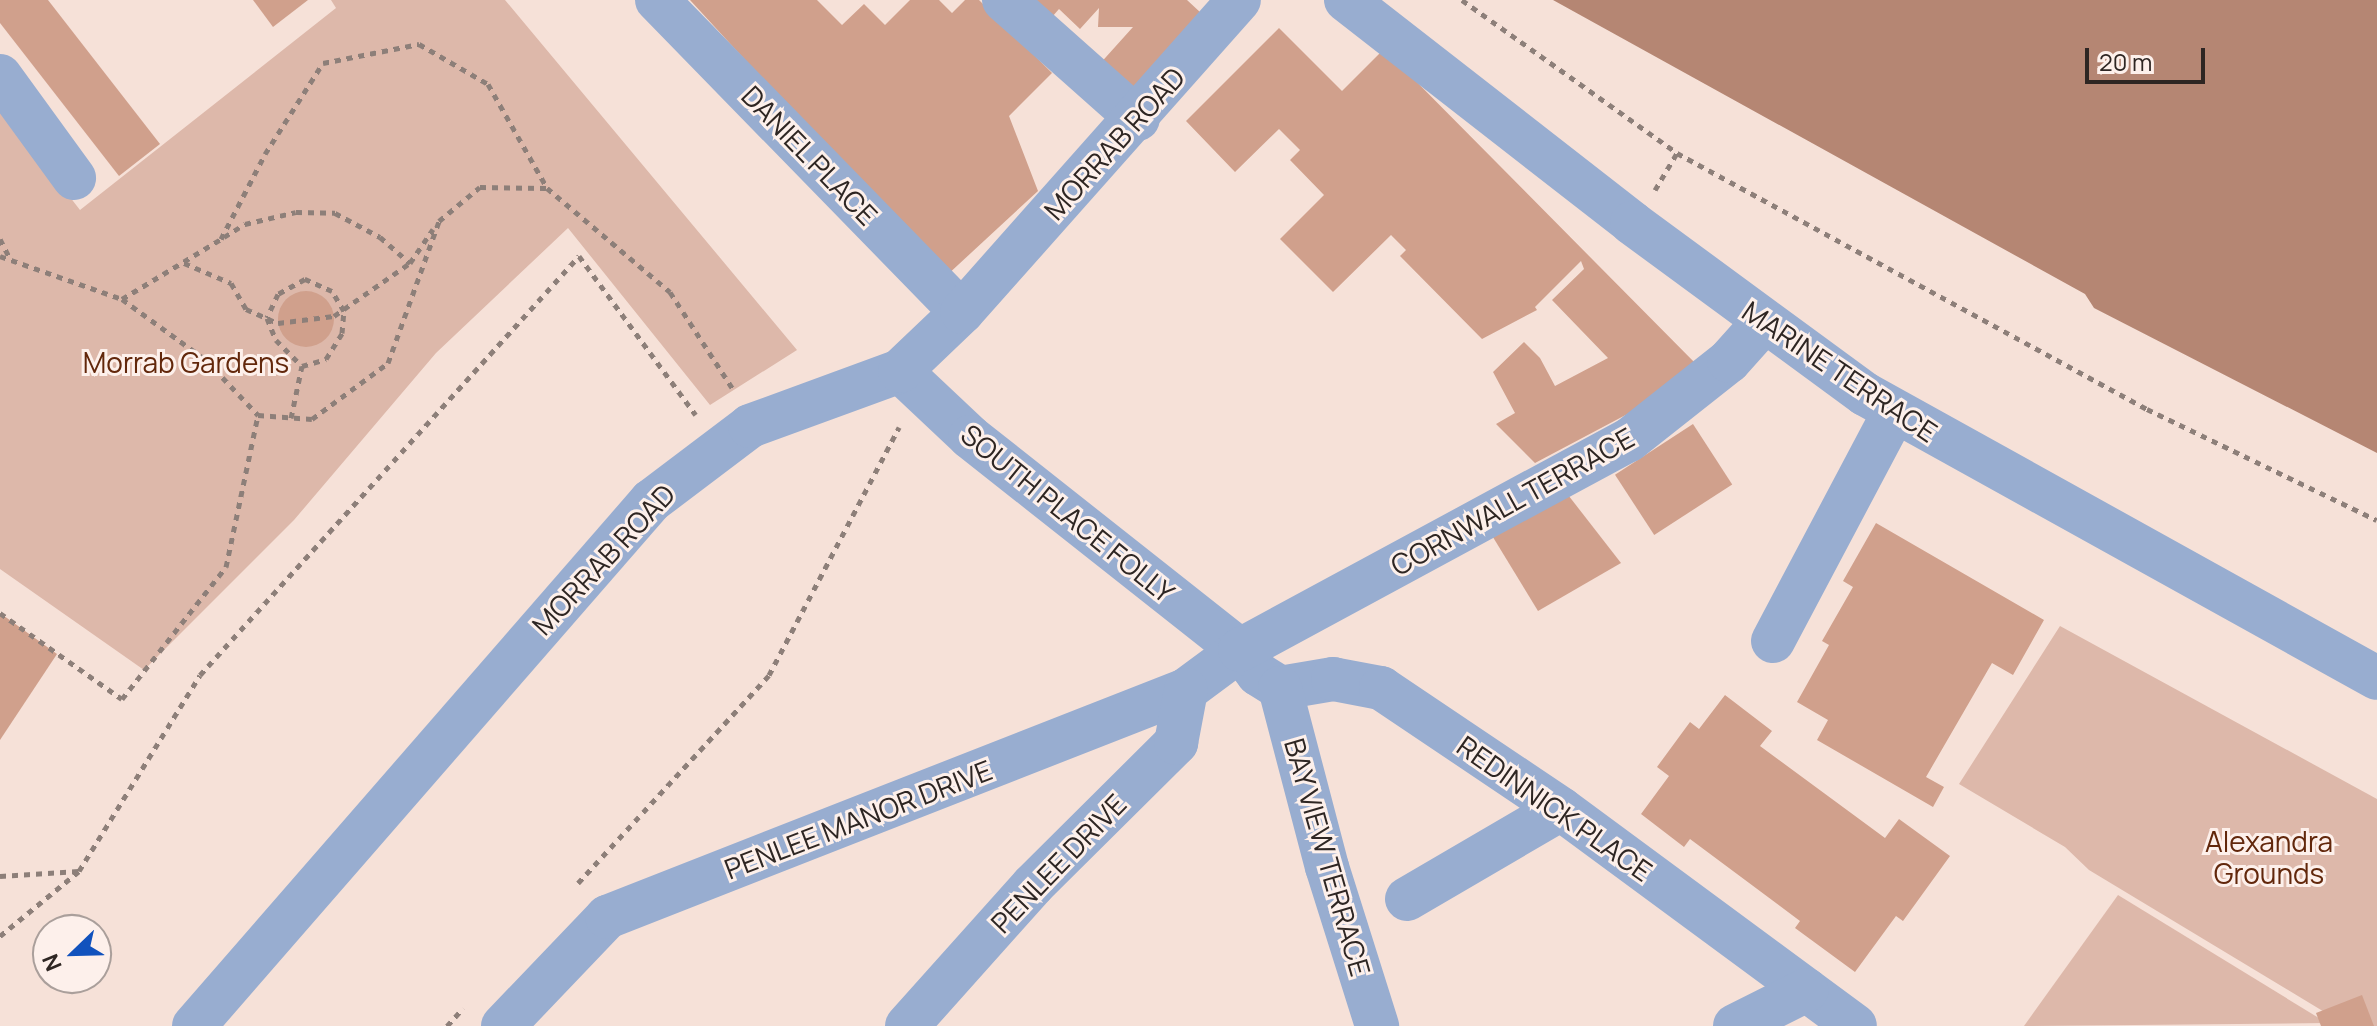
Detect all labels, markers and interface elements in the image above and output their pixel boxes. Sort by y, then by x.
scale bar [2089,32,2209,82]
text: 20 m [2099,45,2152,78]
street label: MORRAB ROAD [1037,60,1191,226]
street label: DANIEL PLACE [735,78,885,232]
street label: MARINE TERRACE [1736,294,1944,448]
park label: Morrab Gardens [83,345,289,379]
street label: SOUTH PLACE FOLLY [955,417,1181,609]
street label: CORNWALL TERRACE [1384,420,1640,582]
street label: MORRAB ROAD [525,477,681,641]
street label: REDINNICK PLACE [1451,728,1659,888]
street label: BAY VIEW TERRACE [1278,734,1378,980]
street label: PENLEE MANOR DRIVE [720,752,996,886]
street label: PENLEE DRIVE [983,787,1133,939]
park label: Alexandra Grounds [2205,824,2333,890]
north arrow [32,914,112,994]
text: N [35,949,69,976]

